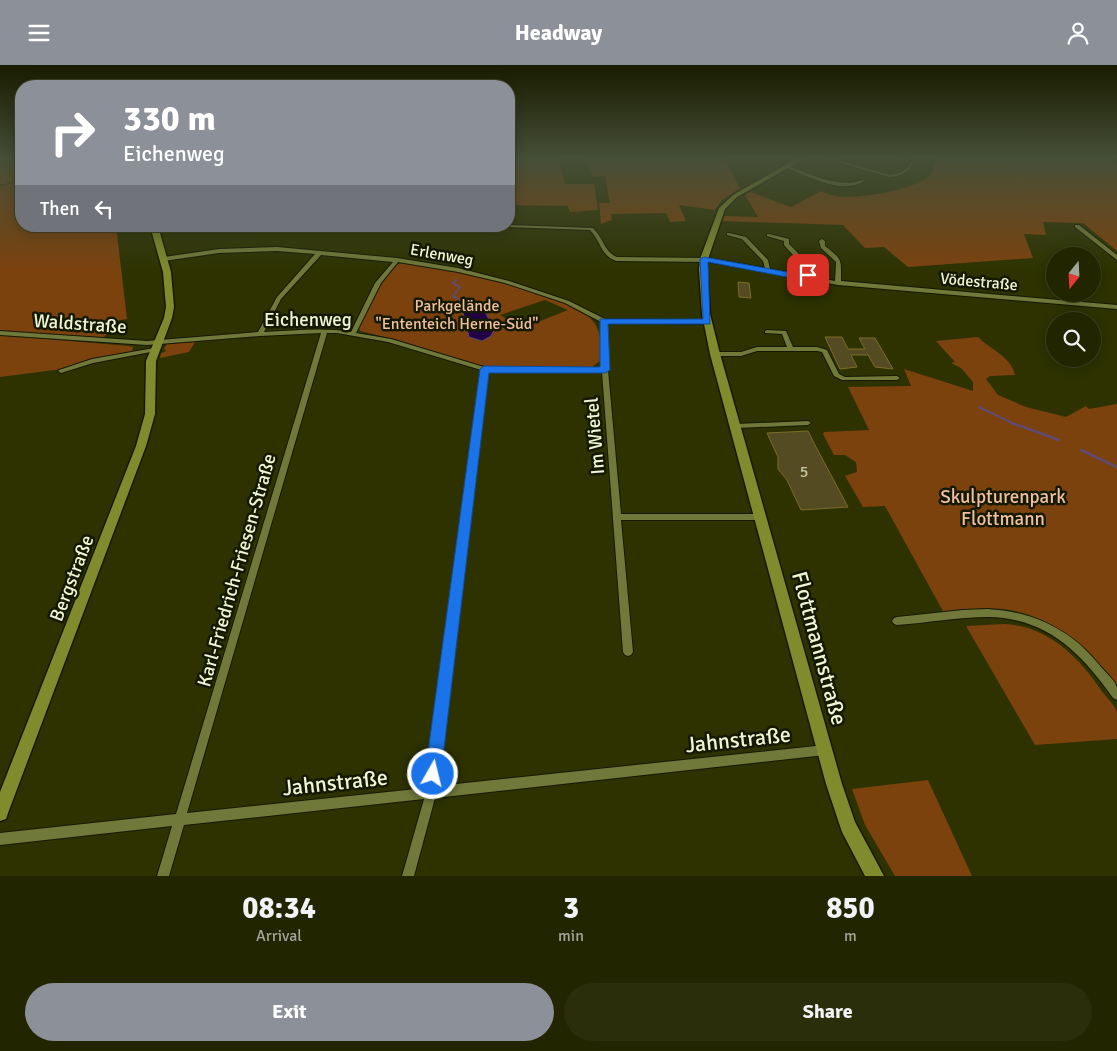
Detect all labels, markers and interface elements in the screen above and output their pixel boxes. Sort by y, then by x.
icon: menu [25,19,53,47]
text: Headway [515,19,602,46]
icon: person [1064,19,1092,47]
text: 330 m [123,97,216,140]
icon: right [40,100,105,165]
text: Eichenweg [123,140,225,167]
icon: left [90,195,118,223]
text: Then [40,197,80,221]
street label: Erlenweg [409,240,475,270]
north arrow [1046,247,1101,303]
map controls [1046,247,1101,367]
pin [787,254,829,296]
icon: arrive [794,261,822,289]
street label: Vödestraße [939,269,1019,295]
park label: Parkgelände "Ententeich Herne-Süd" [376,296,539,334]
street label: Eichenweg [264,308,352,332]
street label: Waldstraße [32,309,127,339]
button: search [1046,312,1101,367]
street label: Im Wietel [580,396,610,475]
street label: Karl-Friedrich-Friesen-Straße [192,451,282,690]
house number: 5 [800,462,808,482]
park label: Skulpturenpark Flottmann [940,485,1066,531]
street label: Bergstraße [44,532,99,625]
street label: Flottmannstraße [786,568,853,728]
street label: Jahnstraße [684,721,792,758]
position arrow [406,747,458,799]
street label: Jahnstraße [281,764,389,801]
text: 08:34 [242,890,316,927]
text: 3 [563,890,579,927]
text: 850 [826,890,875,927]
text: Arrival [256,926,302,946]
text: min [558,926,584,946]
text: m [844,926,857,946]
button: Exit [25,983,554,1041]
button: Share [564,983,1092,1041]

